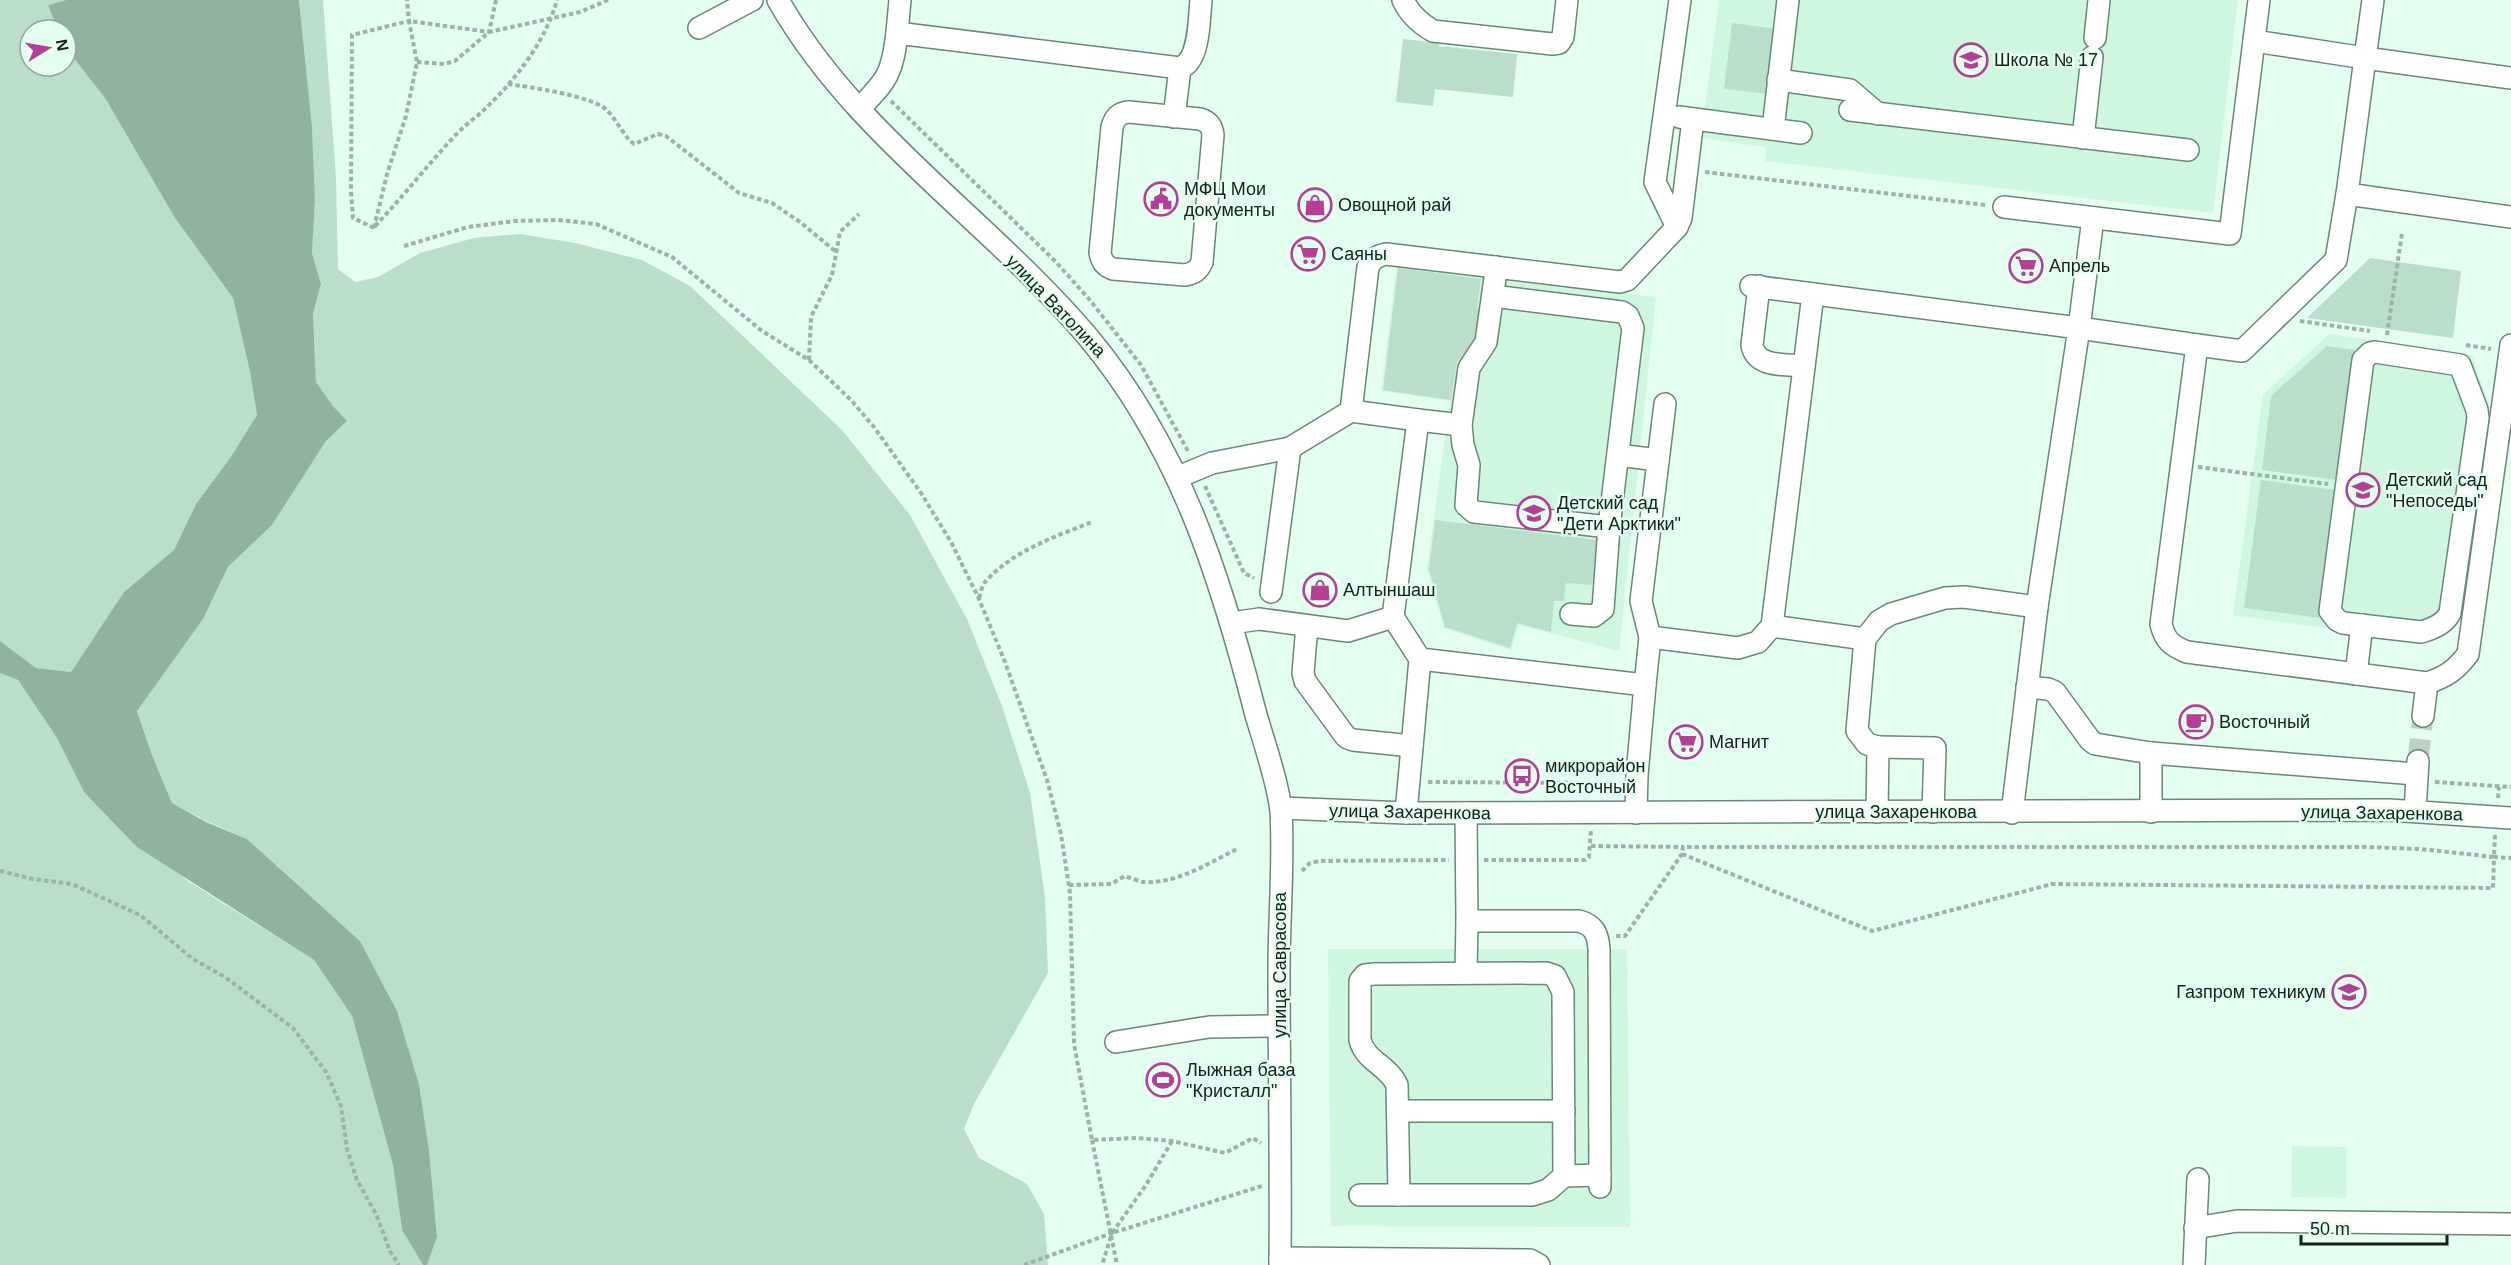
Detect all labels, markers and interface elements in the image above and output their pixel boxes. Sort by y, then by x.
north arrow [18,18,78,78]
text: N [53,38,72,53]
school or university icon: Школа № 17 [1953,42,1989,78]
place label: Школа № 17 [1994,50,2098,70]
place label: МФЦ Мои документы [1184,179,1275,220]
public building icon: МФЦ Мои документы [1143,181,1179,217]
shop icon: Овощной рай [1297,187,1333,223]
place label: Овощной рай [1338,195,1451,215]
supermarket icon: Саяны [1290,236,1326,272]
place label: Саяны [1331,244,1387,264]
supermarket icon: Апрель [2008,248,2044,284]
street label: улица Ватолина [1002,251,1111,362]
place label: Апрель [2049,256,2110,276]
place label: Детский сад "Непоседы" [2386,470,2488,511]
school or university icon: Детский сад "Непоседы" [2345,472,2381,508]
place label: Детский сад "Дети Арктики" [1557,493,1681,534]
school or university icon: Детский сад "Дети Арктики" [1516,495,1552,531]
shop icon: Алтыншаш [1302,572,1338,608]
place label: Алтыншаш [1343,580,1436,600]
cafe icon: Восточный [2178,704,2214,740]
place label: Восточный [2219,712,2310,732]
supermarket icon: Магнит [1668,724,1704,760]
place label: Магнит [1709,732,1769,752]
place label: микрорайон Восточный [1545,756,1645,797]
bus stop icon: микрорайон Восточный [1504,758,1540,794]
street label: улица Захаренкова [1329,801,1492,823]
street label: улица Захаренкова [1815,802,1978,822]
street label: улица Захаренкова [2301,802,2464,824]
street label: улица Саврасова [1270,891,1290,1038]
school or university icon: Газпром техникум [2331,974,2367,1010]
place label: Газпром техникум [2176,982,2326,1002]
place label: Лыжная база "Кристалл" [1186,1060,1296,1101]
sports icon: Лыжная база "Кристалл" [1145,1062,1181,1098]
scale bar [2301,1208,2446,1246]
text: 50 m [2310,1219,2350,1239]

